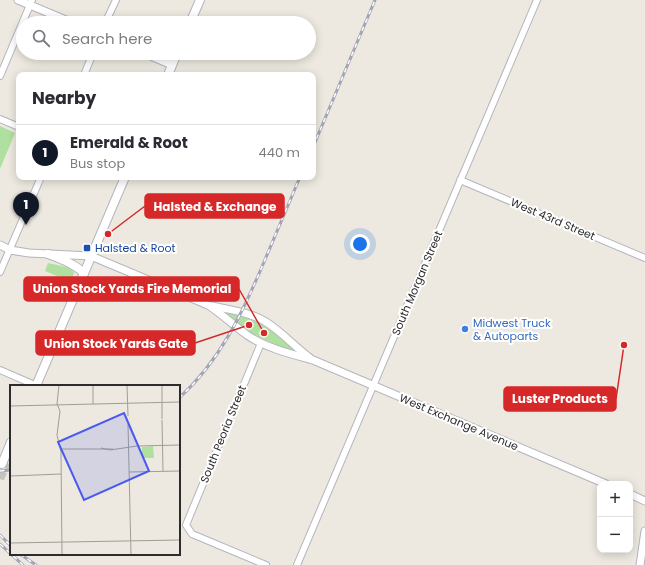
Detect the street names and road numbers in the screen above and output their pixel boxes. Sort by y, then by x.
street label: West 43rd Street [508,194,598,244]
street label: South Morgan Street [388,228,446,338]
street label: South Peoria Street [196,383,250,485]
street label: West Exchange Avenue [397,390,521,454]

